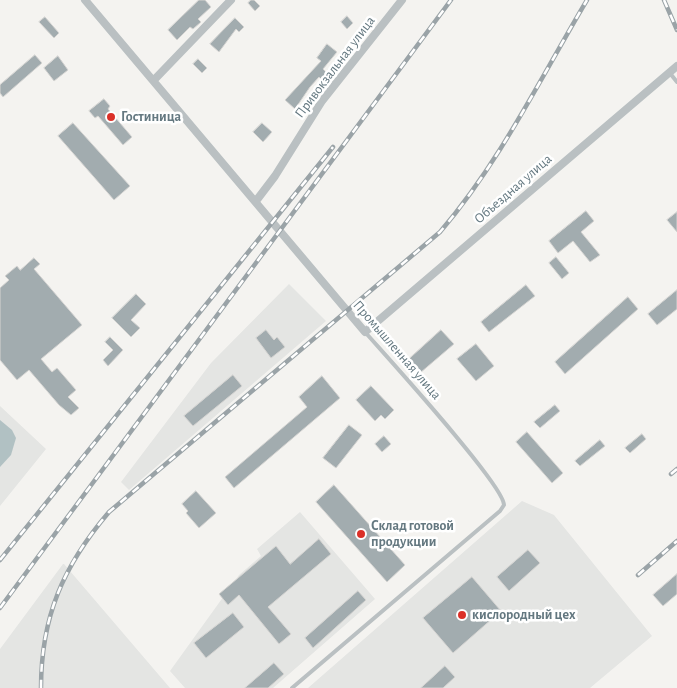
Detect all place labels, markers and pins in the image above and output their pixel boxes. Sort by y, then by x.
place label: Гостиница [121,109,181,125]
marker: Гостиница [105,111,117,123]
place label: Склад готовой продукции [371,518,454,550]
marker: Склад готовой продукции [355,528,367,540]
place label: кислородный цех [472,607,576,623]
marker: кислородный цех [456,609,468,621]

